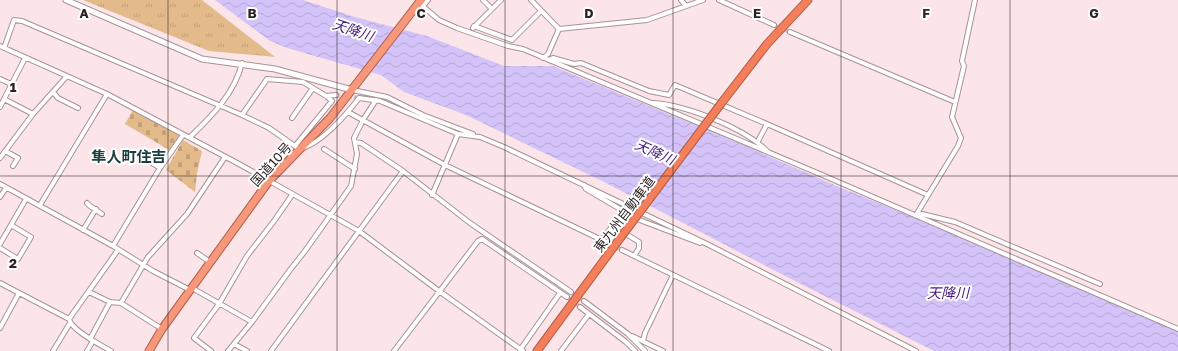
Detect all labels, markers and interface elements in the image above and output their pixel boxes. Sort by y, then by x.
text: A [79,5,89,21]
text: B [247,5,257,21]
text: C [416,5,426,21]
text: D [584,5,594,21]
text: E [753,5,761,21]
text: F [922,5,930,21]
text: G [1089,5,1099,21]
water label: 天降川 [331,15,378,45]
text: 1 [10,79,17,95]
water label: 天降川 [633,135,680,169]
street label: 国道10号 [247,139,295,189]
district label: 隼人町住吉 [91,147,167,165]
street label: 東九州自動車道 [590,173,658,255]
text: 2 [9,255,17,271]
water label: 天降川 [927,284,971,301]

